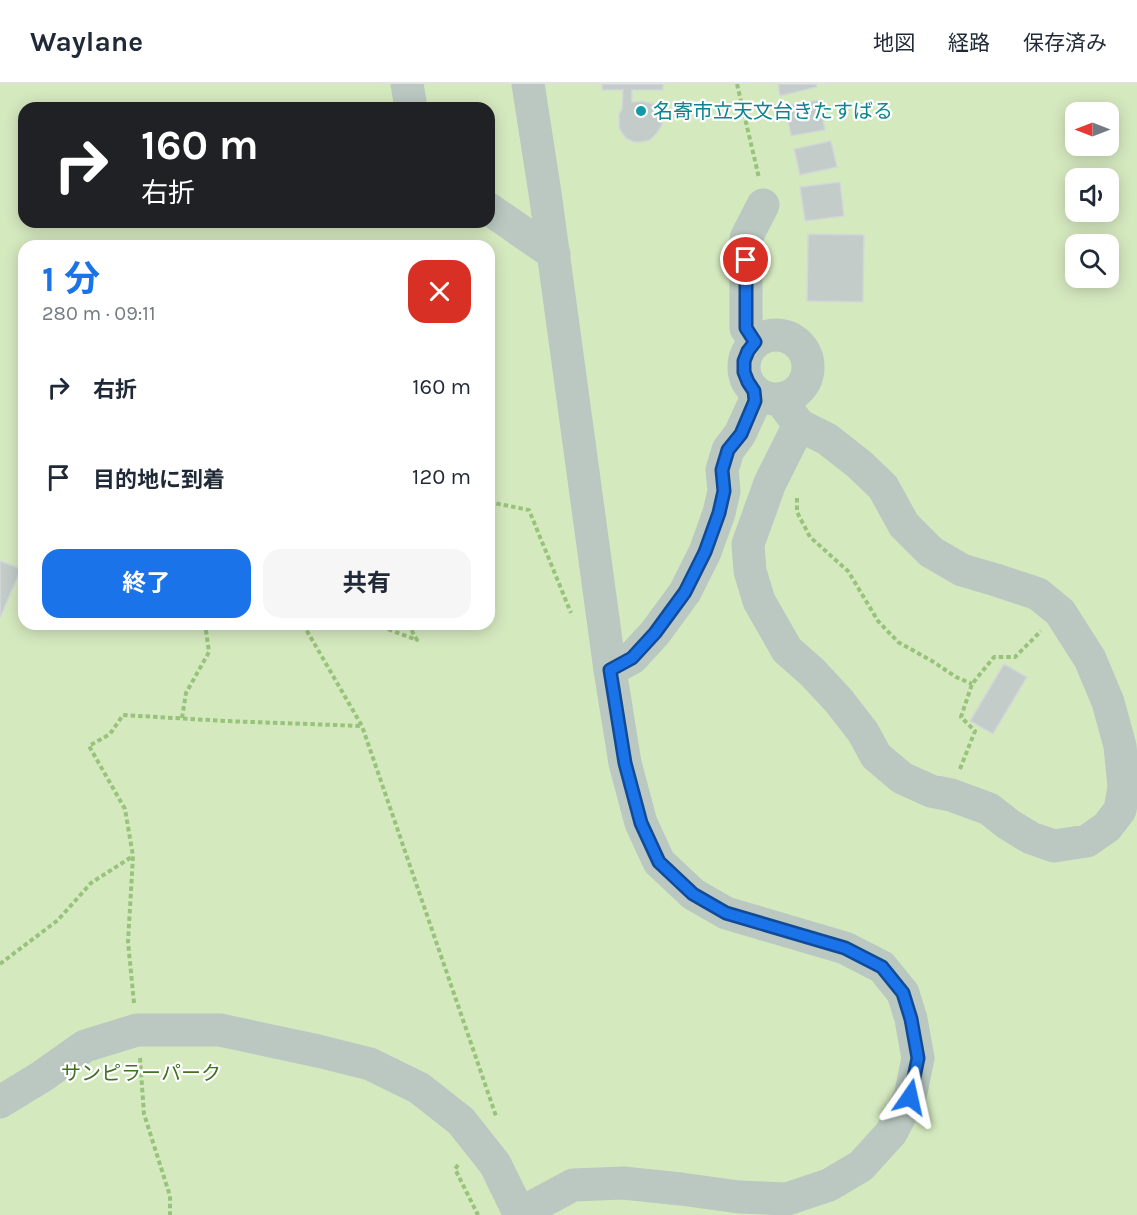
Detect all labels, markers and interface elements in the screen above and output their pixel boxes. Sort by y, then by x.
text: Waylane [30,25,143,58]
text: 地図 [873,31,915,55]
text: 経路 [948,31,990,55]
text: 保存済み [1023,31,1107,55]
place label: 名寄市立天文台きたすばる [653,100,893,123]
north arrow [1065,102,1119,156]
map controls [1065,102,1119,288]
marker: 名寄市立天文台きたすばる [634,104,648,118]
text: 160 m [141,120,259,170]
icon: right [42,126,120,204]
button: sound [1065,168,1119,222]
text: 右折 [141,177,195,209]
pin [720,234,771,285]
button: search [1065,234,1119,288]
icon: arrive [729,243,762,276]
text: 1 分 [42,258,100,300]
button: close [408,260,471,323]
text: 280 m · 09:11 [42,302,156,325]
icon: right [42,371,75,404]
text: 160 m [412,374,471,400]
text: 右折 [93,377,137,403]
icon: arrive [42,461,75,494]
text: 120 m [412,464,471,490]
text: 目的地に到着 [93,467,225,493]
button: 終了 [42,549,251,618]
button: 共有 [263,549,471,618]
park label: サンピラーパーク [61,1062,221,1085]
position arrow [878,1065,942,1129]

